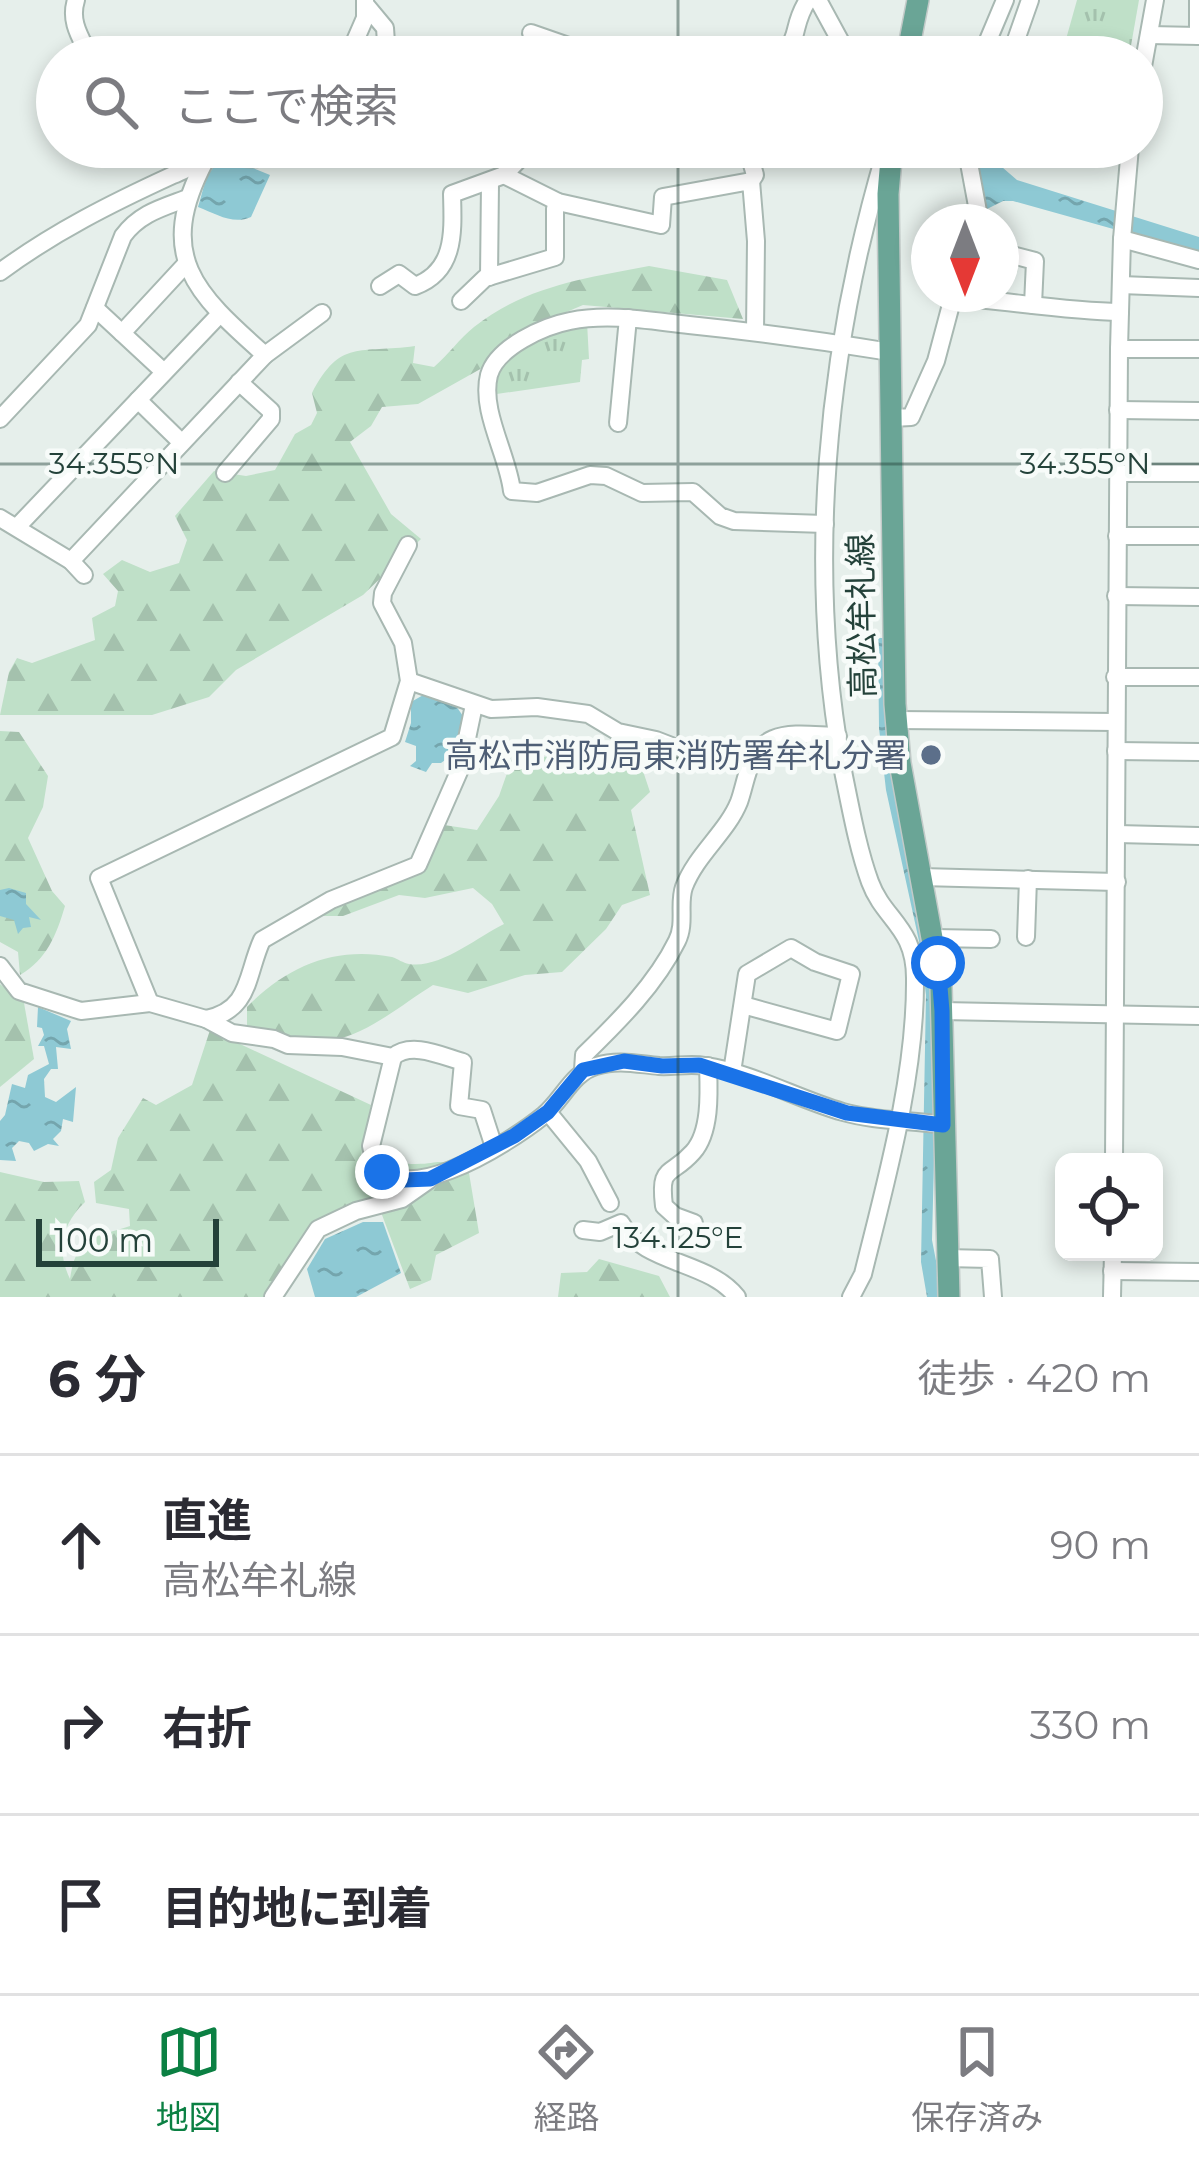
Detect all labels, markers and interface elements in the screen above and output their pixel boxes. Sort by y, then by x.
search box [36,36,1163,168]
icon: search [78,69,144,135]
text: ここで検索 [174,78,399,133]
north arrow [911,204,1019,312]
text: 34.355°N [49,445,179,482]
text: 34.355°N [1020,445,1150,482]
street label: 高松牟礼線 [840,533,882,699]
place label: 高松市消防局東消防署牟礼分署 [445,735,907,775]
marker: 高松市消防局東消防署牟礼分署 [918,742,944,768]
route start [911,936,965,990]
route end [355,1145,409,1199]
map controls [1055,1153,1163,1261]
button: locate [1055,1153,1163,1261]
scale bar [36,1213,219,1266]
text: 134.125°E [612,1219,744,1256]
text: 100 m [54,1220,153,1260]
text: 6 分 [48,1348,146,1410]
text: 徒歩 · 420 m [918,1354,1151,1402]
text: 直進 [162,1492,252,1547]
icon: ahead [48,1512,114,1578]
text: 90 m [1050,1521,1151,1569]
text: 高松牟礼線 [162,1556,357,1604]
icon: right [48,1692,114,1758]
text: 右折 [162,1700,252,1755]
text: 330 m [1030,1701,1151,1749]
icon: arrive [48,1872,114,1938]
text: 目的地に到着 [162,1880,432,1935]
tab: 地図 [156,2019,222,2139]
tab: 経路 [533,2019,599,2139]
tab: 保存済み [911,2019,1043,2139]

